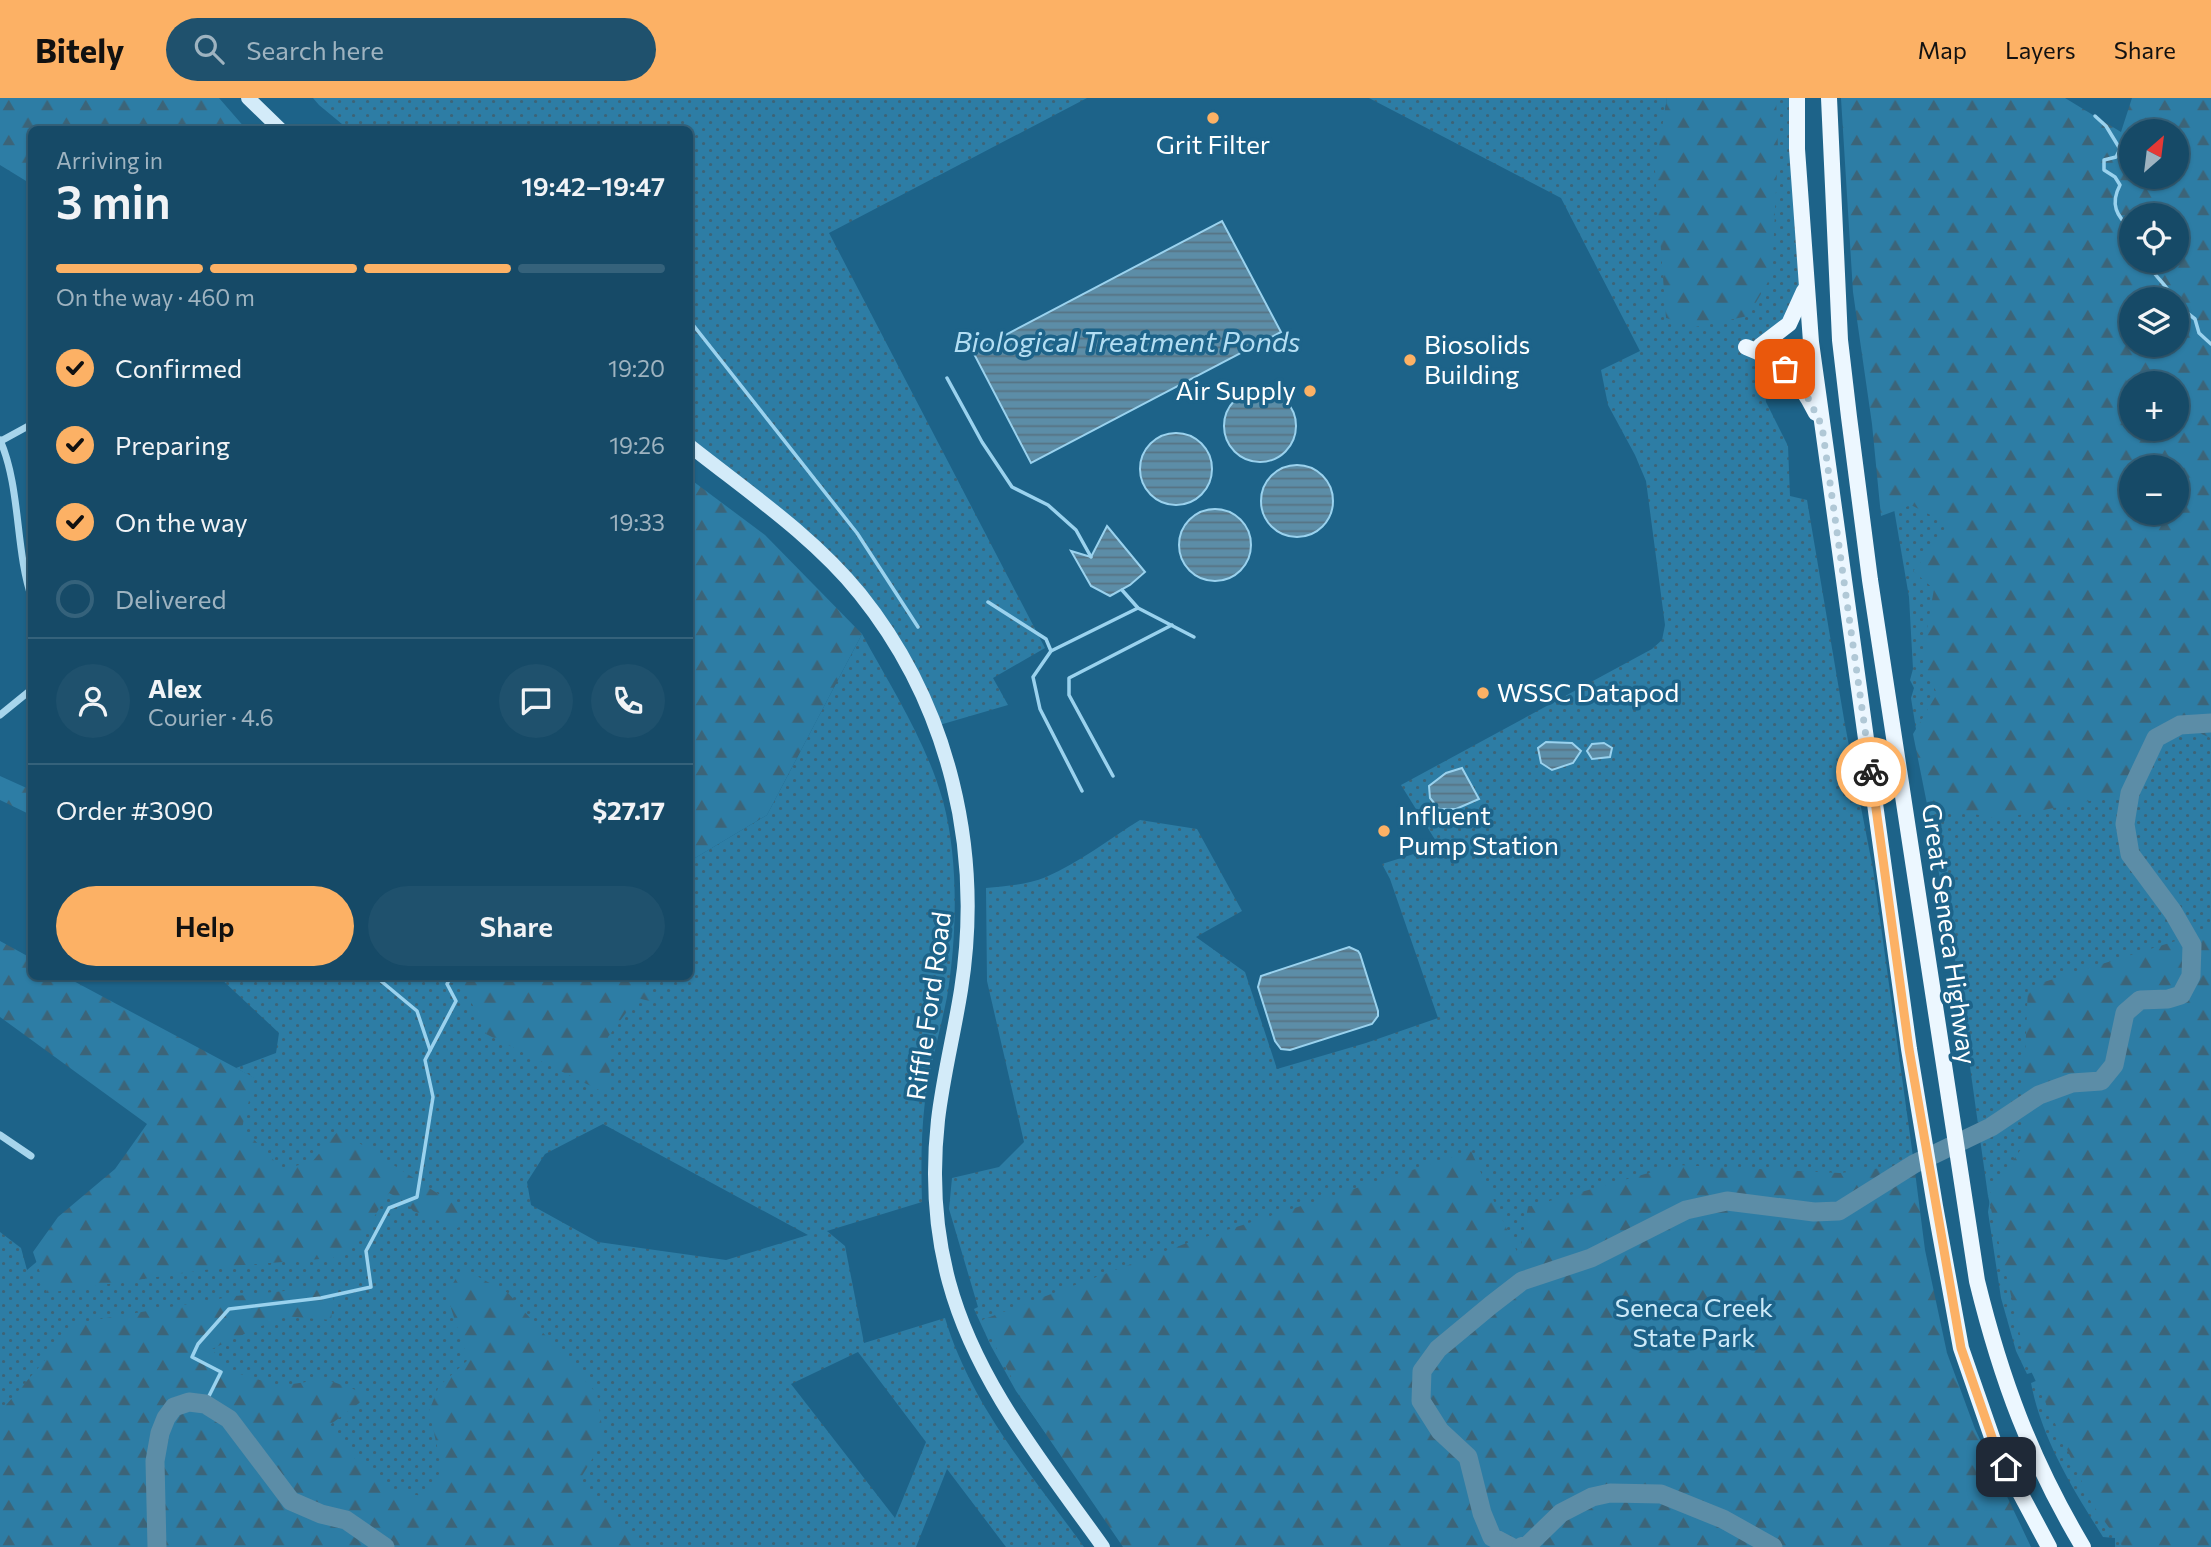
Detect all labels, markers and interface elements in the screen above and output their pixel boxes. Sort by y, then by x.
search box [166,18,656,81]
text: Bitely [35,29,124,70]
icon: search [190,30,228,68]
text: Search here [246,34,384,65]
text: Map [1918,35,1967,64]
text: Layers [2005,35,2076,64]
text: Share [2114,35,2176,64]
marker: Grit Filter [1205,110,1221,126]
north arrow [2119,119,2189,189]
map controls [2119,119,2189,525]
place label: Grit Filter [1156,128,1270,159]
text: Arriving in [56,146,163,174]
text: 19:42–19:47 [521,170,665,201]
text: 3 min [56,172,171,228]
button: locate [2119,203,2189,273]
text: On the way · 460 m [56,283,255,311]
button: layers [2119,287,2189,357]
water label: Biological Treatment Ponds [953,324,1301,358]
place label: Biosolids Building [1424,328,1530,389]
pin [1755,339,1815,399]
icon: check [56,349,94,387]
icon: bag [1766,350,1804,388]
text: Confirmed [115,352,242,383]
marker: Biosolids Building [1402,352,1418,368]
text: 19:20 [608,354,665,382]
button: + [2119,371,2189,441]
place label: Air Supply [1175,374,1296,405]
marker: Air Supply [1302,383,1318,399]
icon: check [56,426,94,464]
text: Preparing [115,429,230,460]
text: 19:26 [609,431,665,459]
button: − [2119,455,2189,525]
icon: check [56,503,94,541]
text: On the way [115,506,248,537]
text: 19:33 [610,508,665,536]
text: Delivered [115,583,226,614]
button: person [56,664,130,738]
button: chat [499,664,573,738]
button: phone [591,664,665,738]
text: Alex [148,672,202,703]
place label: WSSC Datapod [1497,676,1679,707]
marker: WSSC Datapod [1475,685,1491,701]
text: Courier · 4.6 [148,703,274,731]
courier [1836,737,1906,807]
icon: bike [1852,753,1890,791]
text: Order #3090 [56,794,214,825]
text: $27.17 [592,794,665,825]
place label: Influent Pump Station [1398,799,1559,860]
street label: Great Seneca Highway [1917,801,1984,1066]
marker: Influent Pump Station [1376,823,1392,839]
button: Help [56,886,354,966]
button: Share [368,886,665,966]
street label: Riffle Ford Road [899,910,956,1102]
park label: Seneca Creek State Park [1615,1291,1773,1352]
pin [1976,1437,2036,1497]
icon: home [1987,1448,2025,1486]

